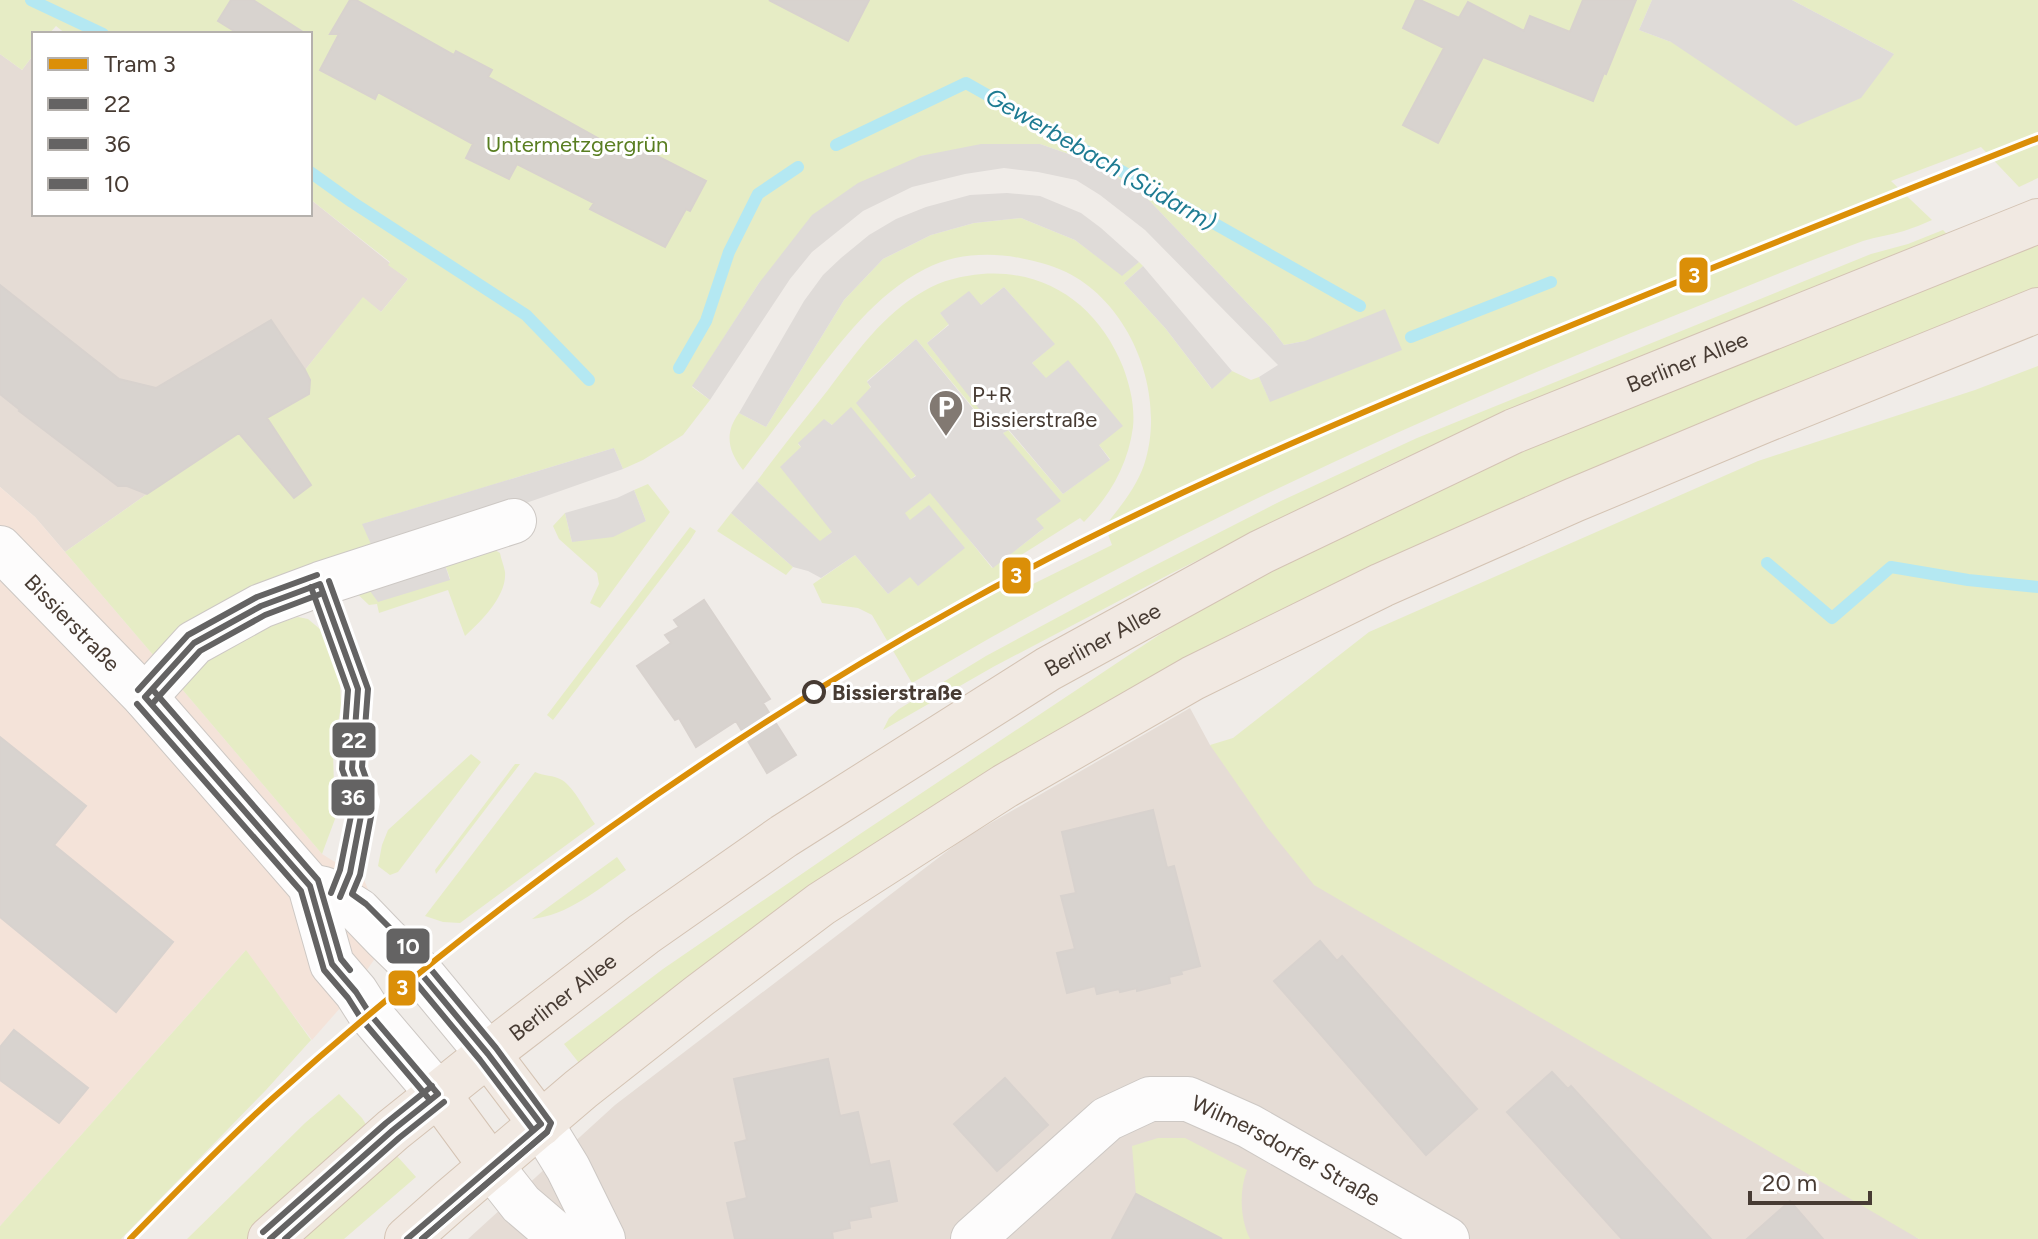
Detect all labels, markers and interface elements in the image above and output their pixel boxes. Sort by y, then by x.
legend [32,32,312,216]
text: Tram 3 [104,49,176,78]
water label: Gewerbebach (Südarm) [981,81,1221,237]
text: 22 [104,89,131,118]
text: 36 [104,129,131,158]
park label: Untermetzgergrün [486,131,668,158]
text: 10 [104,169,129,198]
line badge: 3 [1678,256,1709,294]
text: 3 [1688,262,1700,289]
street label: Berliner Allee [1622,325,1752,398]
place label: P+R Bissierstraße [972,381,1097,433]
parking icon: P+R Bissierstraße [927,388,965,438]
line badge: 3 [1001,556,1032,595]
text: 3 [1010,562,1022,589]
street label: Bissierstraße [19,568,126,677]
street label: Berliner Allee [1039,596,1165,682]
place label: Bissierstraße [832,679,962,706]
marker: Bissierstraße [803,681,825,703]
line badge: 22 [331,721,377,759]
text: 22 [341,727,367,754]
line badge: 36 [330,778,376,817]
text: 36 [341,784,366,811]
line badge: 10 [385,927,431,965]
text: 10 [396,933,420,960]
street label: Berliner Allee [503,947,622,1047]
line badge: 3 [387,969,417,1007]
text: 3 [396,974,408,1001]
street label: Wilmersdorfer Straße [1188,1089,1385,1212]
scale bar [1750,1155,1870,1205]
text: 20 m [1762,1168,1817,1197]

